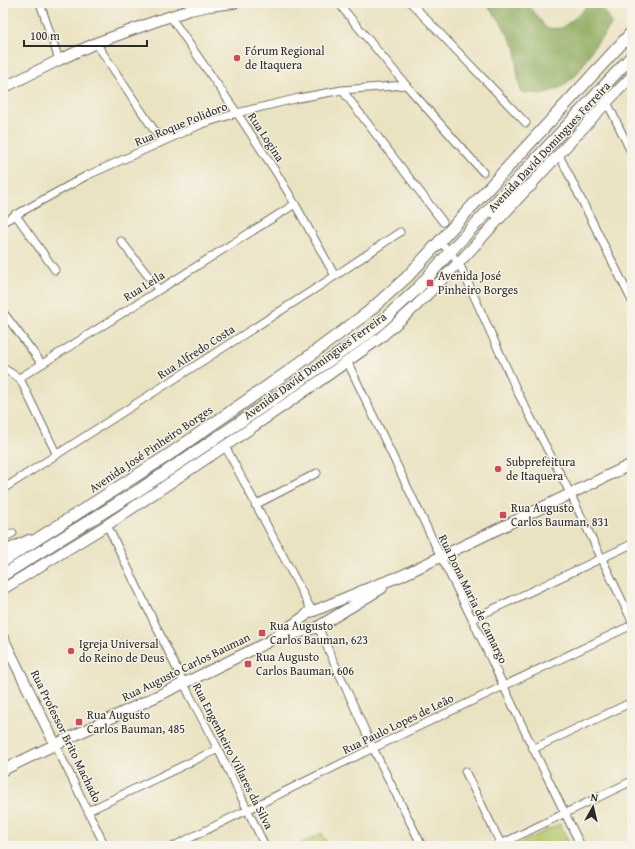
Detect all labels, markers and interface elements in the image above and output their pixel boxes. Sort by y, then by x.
scale bar [24,22,147,48]
text: 100 m [30,27,60,44]
place label: Fórum Regional de Itaquera [245,42,325,73]
marker: Fórum Regional de Itaquera [232,53,242,63]
street label: Avenida David Domingues Ferreira [483,77,614,216]
street label: Rua Roque Polidoro [132,97,230,150]
street label: Rua Logina [244,109,289,165]
street label: Rua Leila [120,266,168,305]
place label: Avenida José Pinheiro Borges [438,267,518,298]
marker: Avenida José Pinheiro Borges [425,278,435,288]
street label: Avenida David Domingues Ferreira [240,308,390,423]
street label: Rua Alfredo Costa [154,320,238,383]
street label: Avenida José Pinheiro Borges [86,401,216,496]
place label: Subprefeitura de Itaquera [506,453,576,484]
marker: Subprefeitura de Itaquera [493,464,503,474]
place label: Rua Augusto Carlos Bauman, 831 [511,499,609,530]
marker: Rua Augusto Carlos Bauman, 831 [498,510,508,520]
street label: Rua Dona Maria de Camargo [435,531,512,666]
place label: Rua Augusto Carlos Bauman, 623 [270,617,368,648]
street label: Rua Augusto Carlos Bauman [119,628,253,705]
marker: Rua Augusto Carlos Bauman, 623 [257,628,267,638]
place label: Igreja Universal do Reino de Deus [79,635,165,666]
marker: Igreja Universal do Reino de Deus [66,646,76,656]
place label: Rua Augusto Carlos Bauman, 606 [256,648,354,679]
marker: Rua Augusto Carlos Bauman, 606 [243,659,253,669]
street label: Rua Professor Brito Machado [27,667,106,805]
street label: Rua Engenheiro Villares da Silva [189,680,278,832]
street label: Rua Paulo Lopes de Leão [339,689,456,758]
place label: Rua Augusto Carlos Bauman, 485 [87,706,185,737]
marker: Rua Augusto Carlos Bauman, 485 [74,717,84,727]
north arrow [573,787,613,827]
text: N [590,789,600,806]

